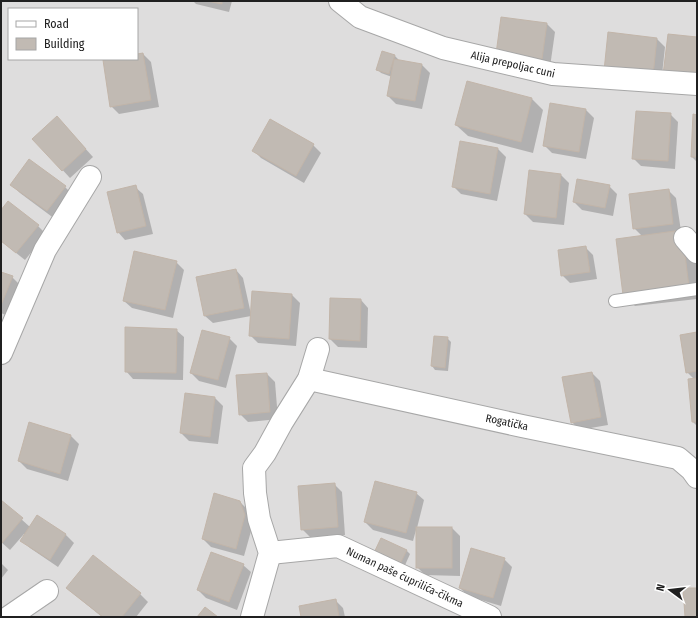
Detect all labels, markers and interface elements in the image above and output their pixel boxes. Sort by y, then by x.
legend [8,8,138,60]
text: Road [44,17,69,31]
text: Building [44,37,85,51]
street label: Alija prepoljac cuni [470,48,556,81]
street label: Rogatička [484,412,529,433]
street label: Numan paše ćuprilića-čikma [344,545,465,610]
north arrow [650,570,690,610]
text: N [654,583,668,592]

